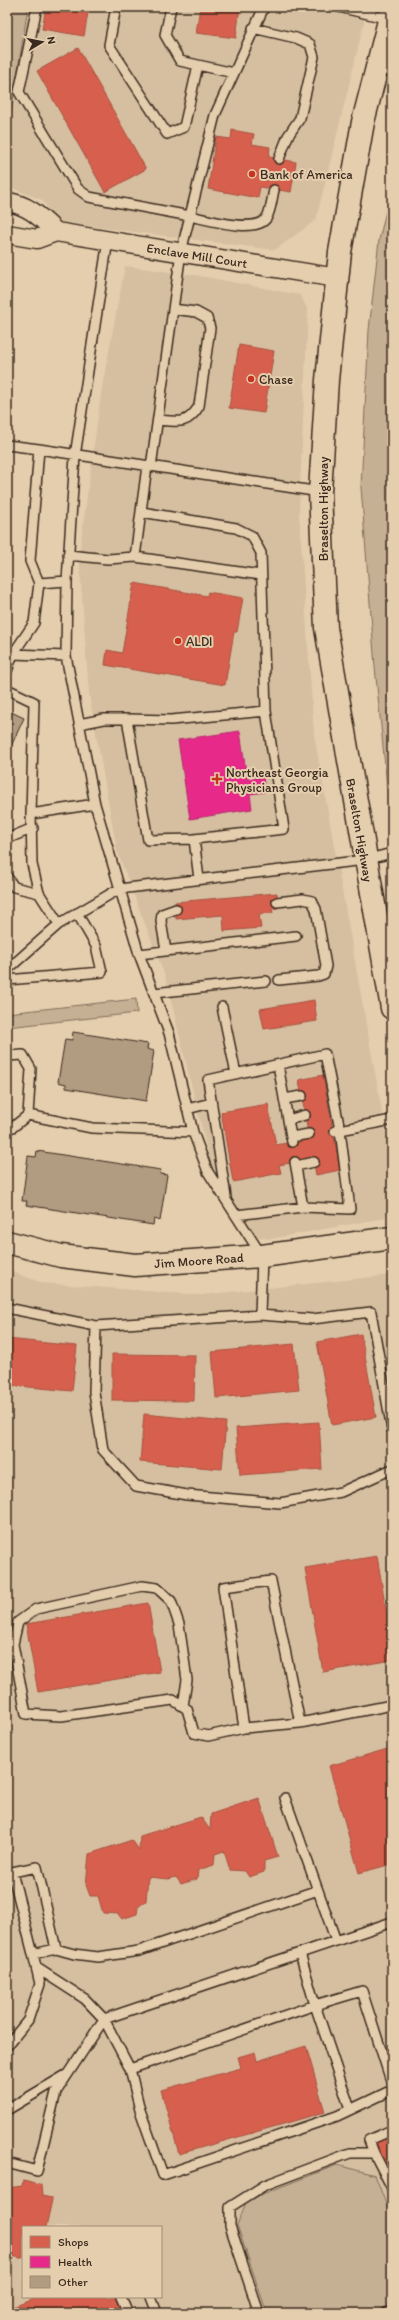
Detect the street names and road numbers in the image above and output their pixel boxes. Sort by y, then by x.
street label: Enclave Mill Court [145,240,249,271]
street label: Braselton Highway [316,457,331,561]
street label: Braselton Highway [343,777,376,883]
street label: Jim Moore Road [154,1250,244,1271]

